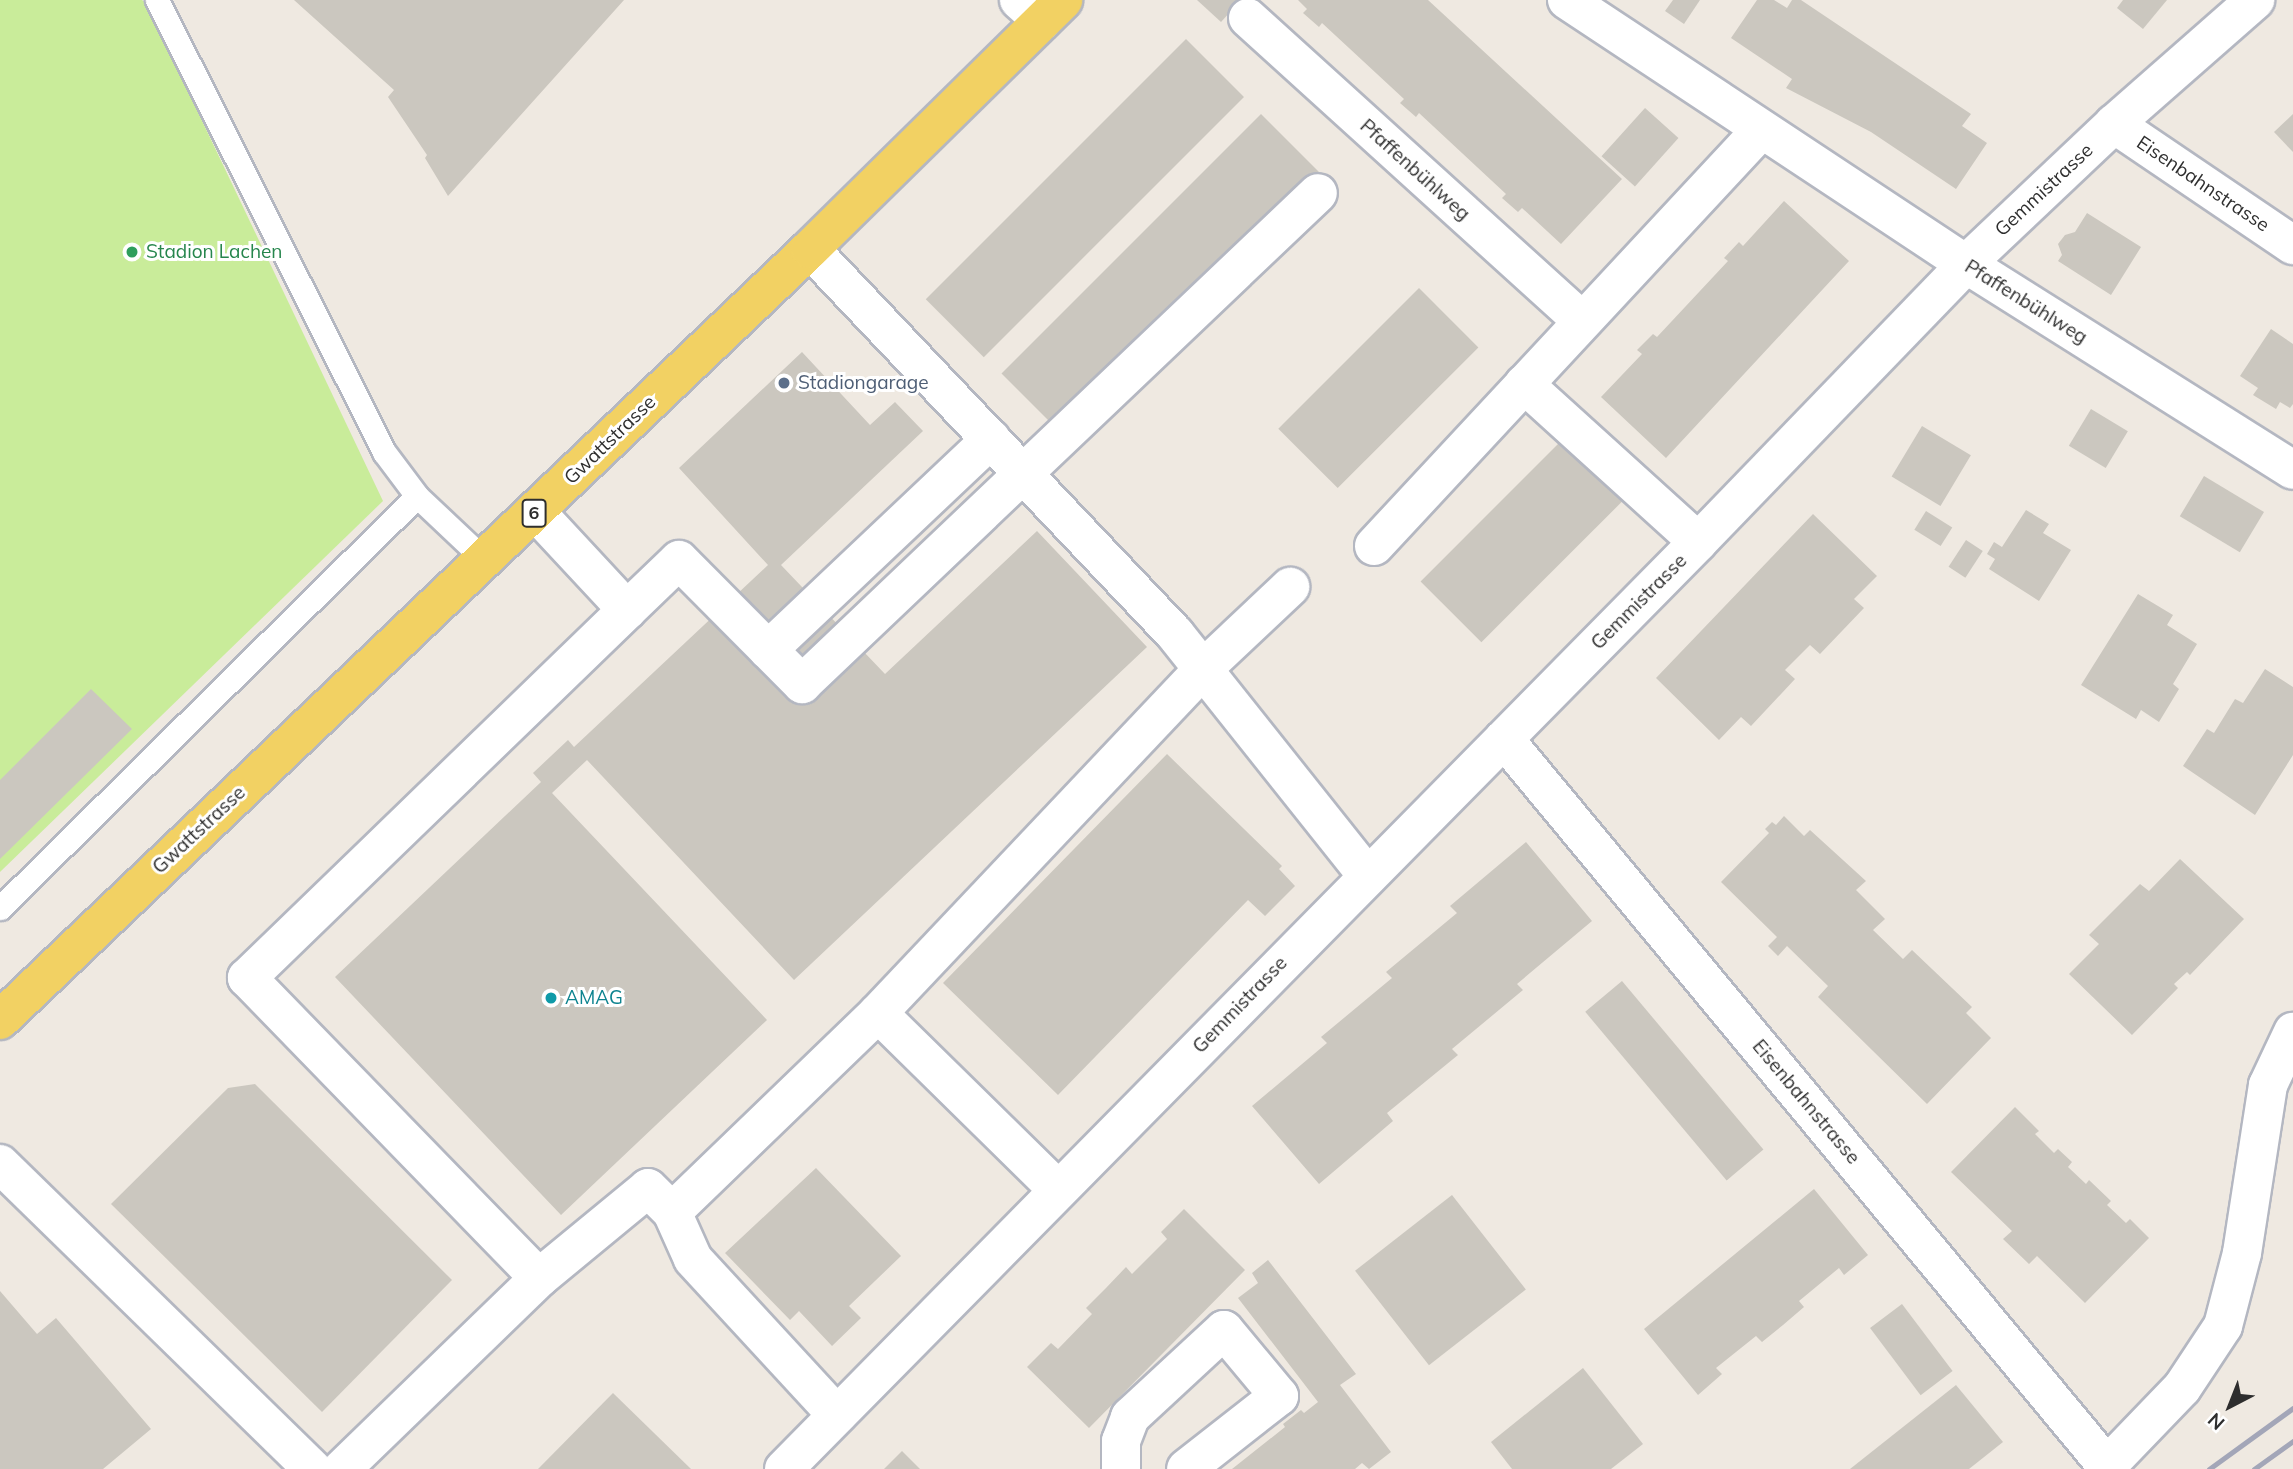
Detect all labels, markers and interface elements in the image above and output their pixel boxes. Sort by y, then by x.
street label: Pfaffenbühlweg [1355,115,1475,225]
street label: Eisenbahnstrasse [2132,131,2274,237]
street label: Gemmistrasse [1990,139,2098,241]
place label: Stadion Lachen [146,241,282,263]
marker: Stadion Lachen [124,244,140,260]
street label: Pfaffenbühlweg [1961,255,2091,349]
place label: Stadiongarage [798,372,929,394]
marker: Stadiongarage [776,375,792,391]
street label: Gwattstrasse [560,391,660,489]
road number: 6 [520,499,548,528]
street label: Gemmistrasse [1587,550,1691,654]
street label: Gwattstrasse [148,781,250,879]
street label: Gemmistrasse [1188,952,1292,1058]
place label: AMAG [565,987,623,1009]
marker: AMAG [543,990,559,1006]
street label: Eisenbahnstrasse [1747,1035,1865,1169]
north arrow [2195,1371,2265,1441]
text: N [2203,1408,2229,1435]

